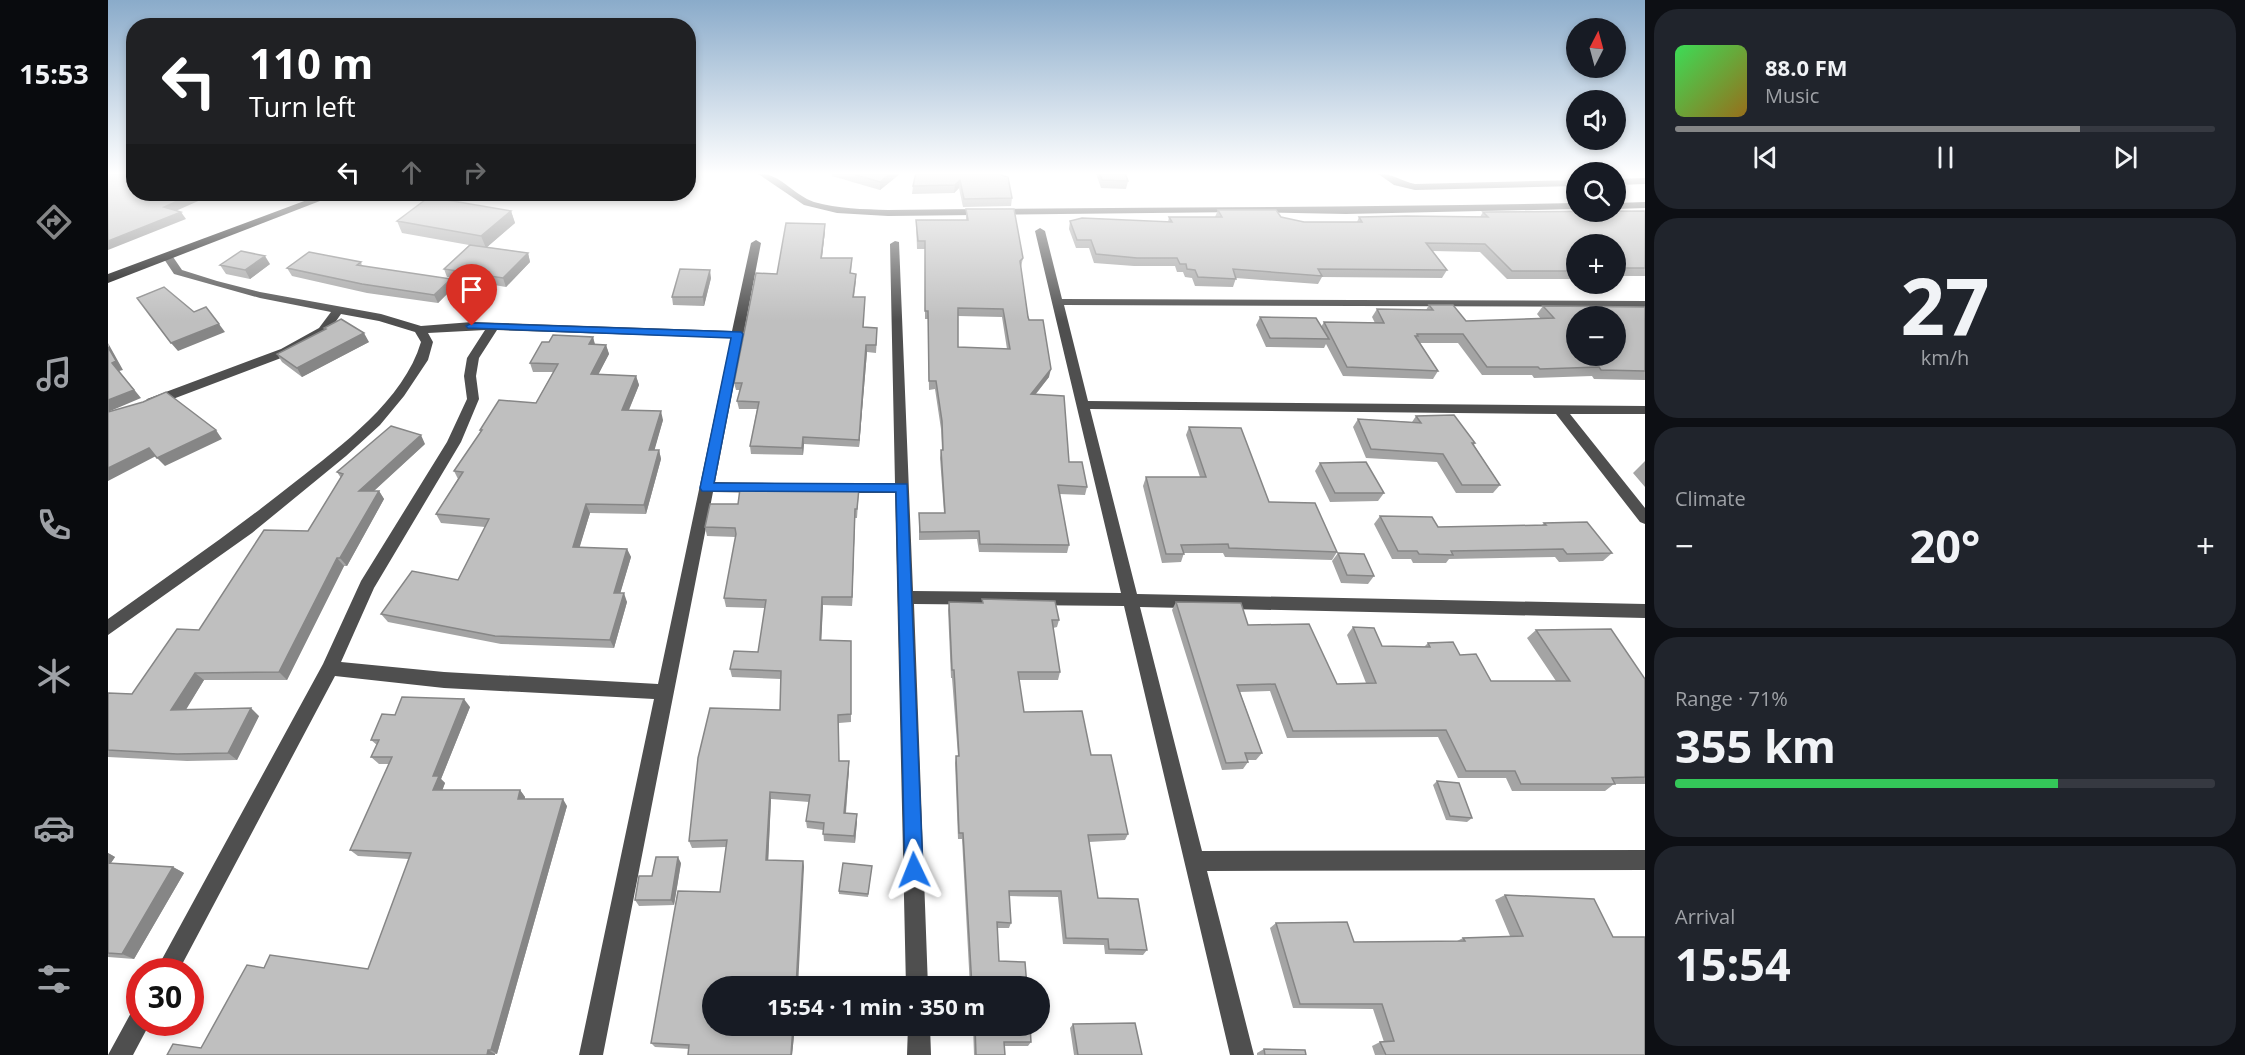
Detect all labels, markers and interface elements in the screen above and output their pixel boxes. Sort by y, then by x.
north arrow [1566,18,1626,78]
map controls [1566,18,1626,366]
text: 110 m [249,34,373,91]
icon: left [150,42,228,120]
text: 88.0 FM [1765,52,1848,82]
text: 15:53 [19,55,89,92]
text: Music [1765,82,1819,109]
text: Turn left [249,88,356,125]
button: sound [1566,90,1626,150]
icon: previous [1749,141,1782,174]
icon: pause [1929,141,1962,174]
icon: next [2109,141,2142,174]
icon: left [332,156,365,189]
icon: ahead [395,156,428,189]
icon: right [458,156,491,189]
button: search [1566,162,1626,222]
icon: directions [33,201,75,243]
button: + [1566,234,1626,294]
text: 27 [1900,252,1990,358]
pin [446,264,497,326]
icon: arrive [455,273,488,306]
button: − [1566,306,1626,366]
text: km/h [1921,344,1969,371]
icon: music [33,353,75,395]
text: Climate [1675,485,1746,512]
icon: phone [33,504,75,546]
text: 20° [1910,515,1980,576]
text: − [1675,523,1694,568]
text: + [2196,523,2215,568]
icon: climate [33,655,75,697]
text: Range · 71% [1675,685,1788,712]
text: 355 km [1675,715,1836,776]
icon: car [33,807,75,849]
position arrow [882,838,946,902]
text: Arrival [1675,903,1735,930]
text: 15:54 [1675,933,1791,994]
icon: filters [33,958,75,1000]
speed limit sign: 30 [126,958,204,1036]
text: 15:54 · 1 min · 350 m [767,991,985,1021]

